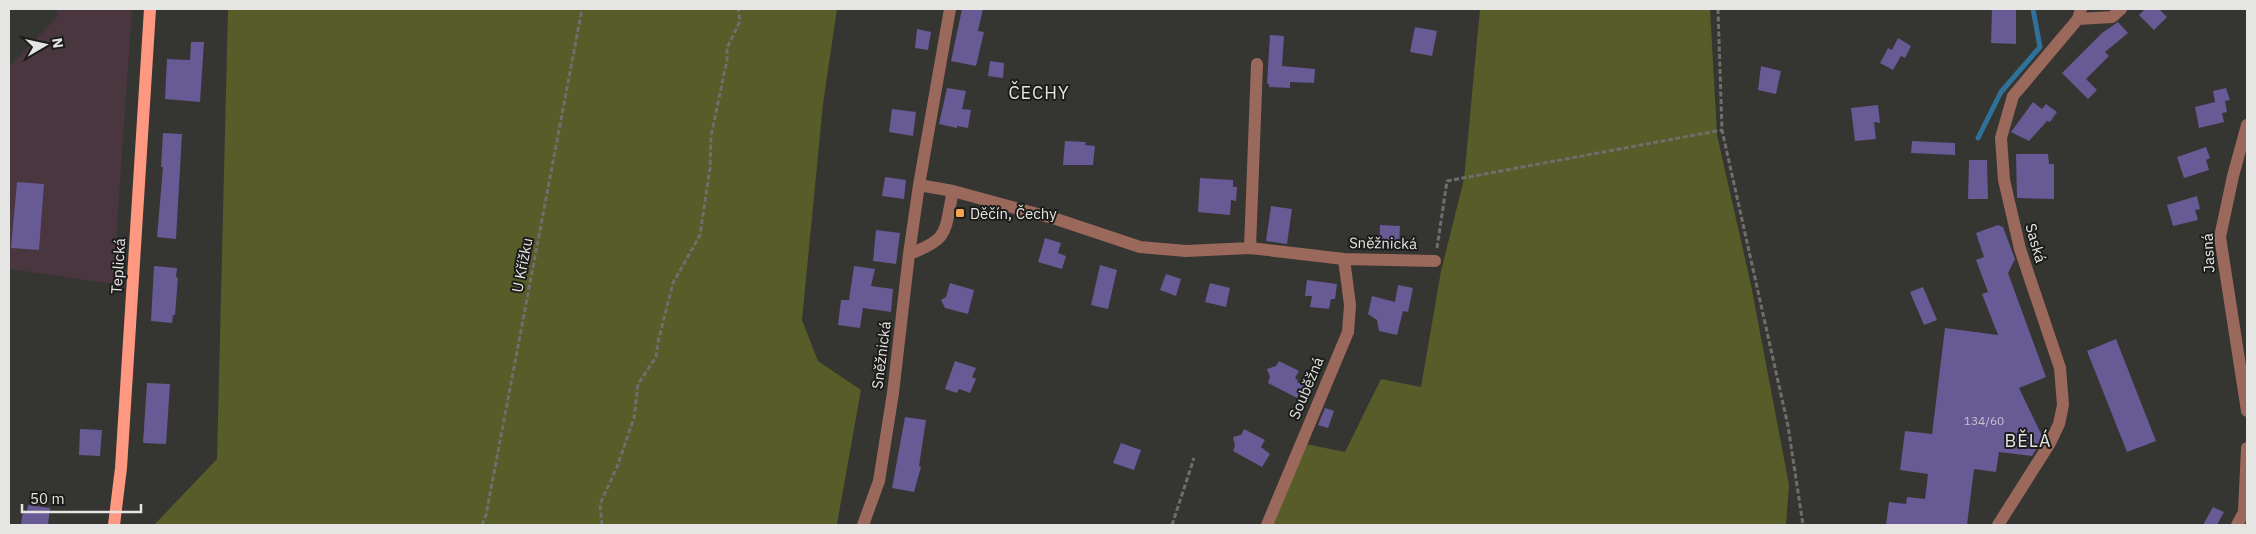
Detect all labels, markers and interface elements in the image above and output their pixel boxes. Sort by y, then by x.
north arrow [20,20,70,70]
text: N [48,37,68,49]
district label: ČECHY [1008,80,1070,104]
place label: Děčín, Čechy [970,204,1057,223]
marker: Děčín, Čechy [954,207,966,219]
street label: Saská [2021,221,2051,265]
street label: Sněžnická [1349,233,1417,253]
street label: Jasná [2197,233,2219,273]
street label: U Křížku [507,236,537,294]
street label: Teplická [107,238,129,294]
street label: Sněžnická [867,320,895,390]
street label: Souběžná [1284,354,1328,422]
house number: 134/60 [1964,413,2004,428]
district label: BĚLÁ [2004,429,2052,452]
scale bar [22,482,141,514]
text: 50 m [30,489,65,508]

